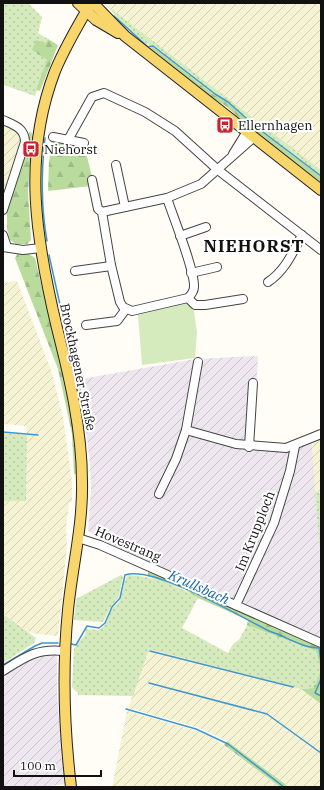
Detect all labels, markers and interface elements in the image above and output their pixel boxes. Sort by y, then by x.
bus stop icon: Ellernhagen [215,115,235,135]
place label: Ellernhagen [238,117,313,134]
bus stop icon: Niehorst [21,139,41,159]
place label: Niehorst [44,141,98,158]
district label: NIEHORST [204,235,304,257]
street label: Brockhagener Straße [56,302,100,432]
street label: Im Krupploch [231,488,279,574]
street label: Hovestrang [92,522,164,566]
water label: Krullsbach [165,565,233,609]
scale bar [14,752,101,778]
text: 100 m [20,758,56,773]

